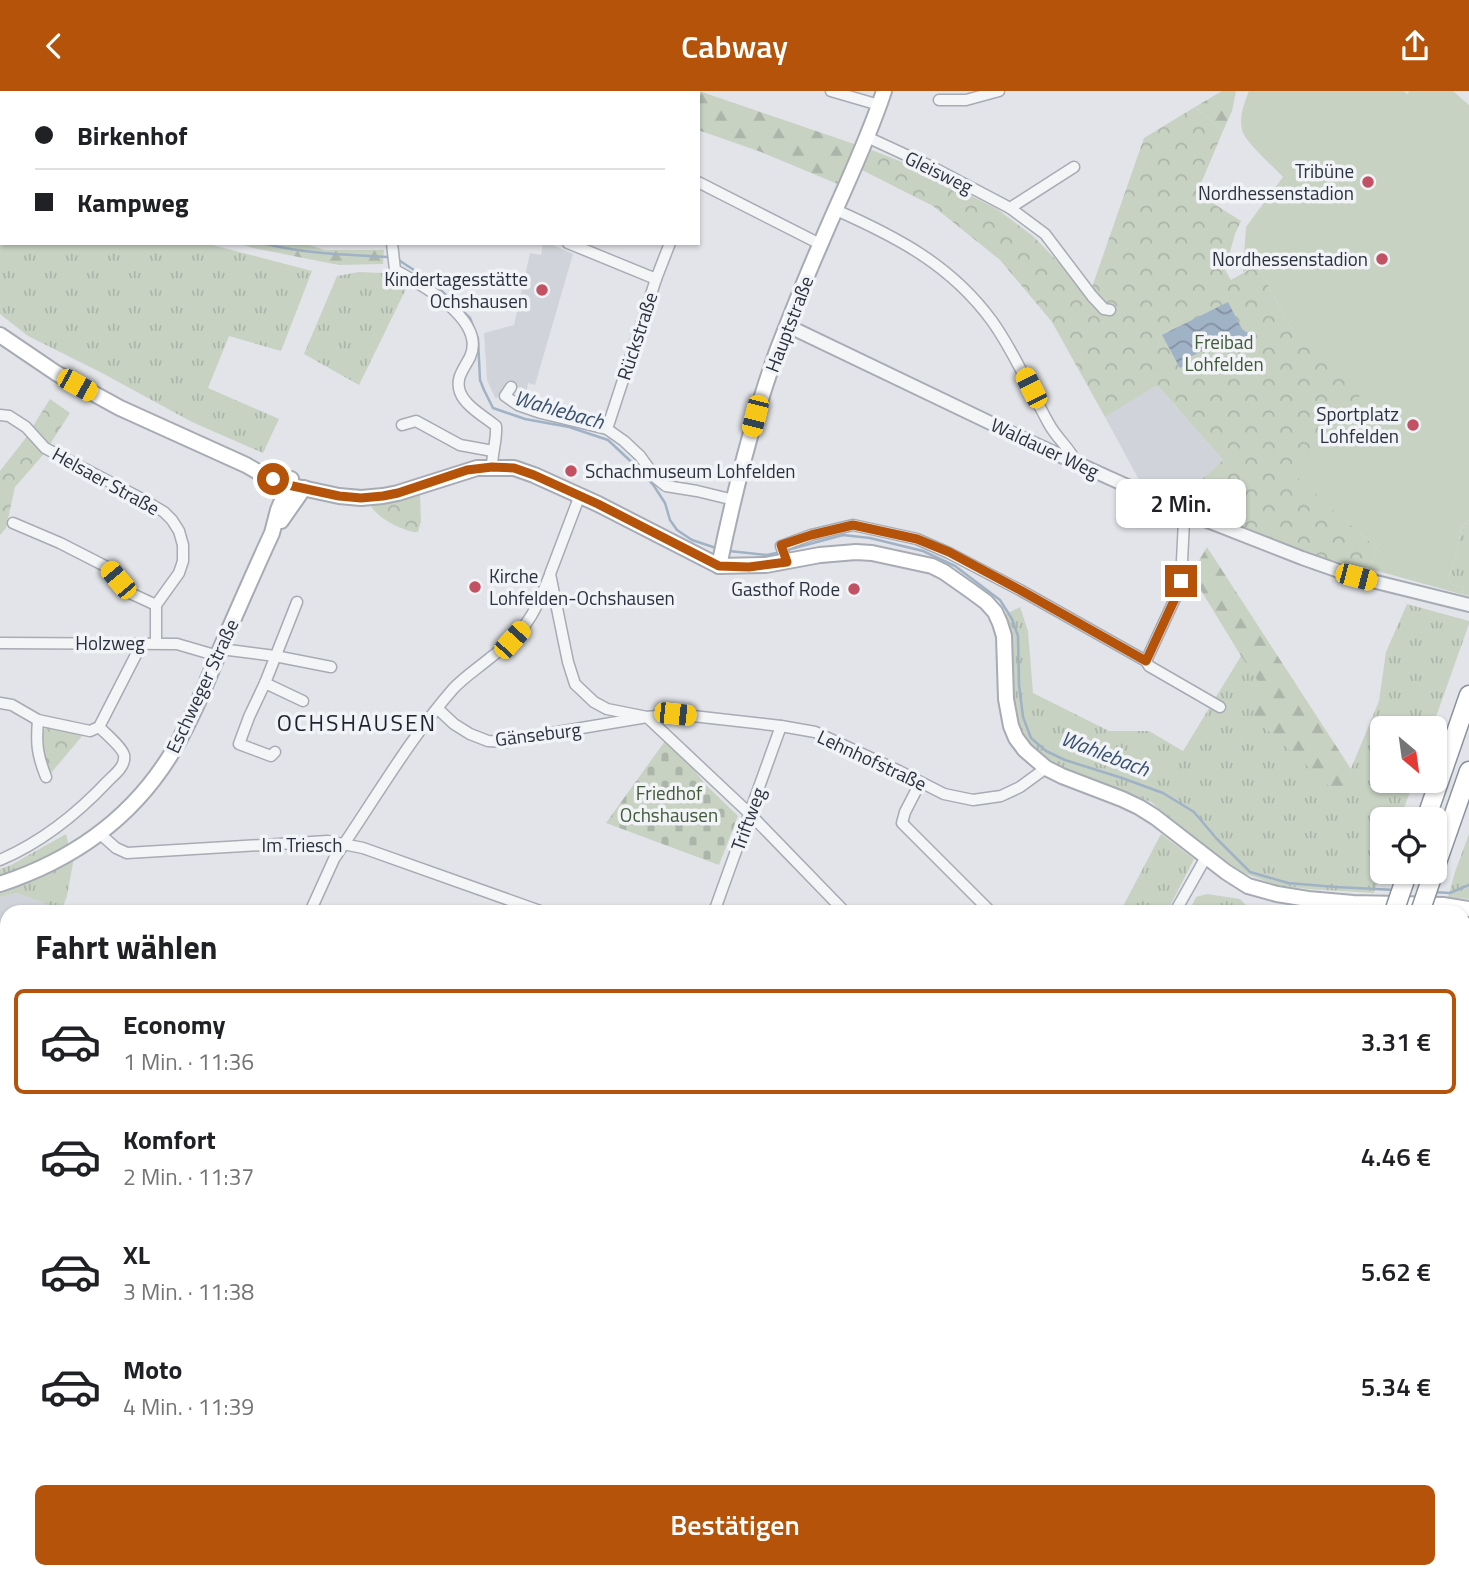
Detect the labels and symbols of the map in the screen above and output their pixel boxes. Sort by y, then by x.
street label: Gleisweg [900,143,978,201]
place label: Tribüne Nordhessenstadion [1198,156,1354,207]
marker: Tribüne Nordhessenstadion [1360,174,1376,190]
place label: Nordhessenstadion [1212,244,1368,273]
marker: Nordhessenstadion [1374,251,1390,267]
place label: Kindertagesstätte Ochshausen [384,264,528,315]
street label: Hauptstraße [757,271,820,376]
marker: Kindertagesstätte Ochshausen [534,282,550,298]
street label: Rückstraße [609,288,664,384]
park label: Freibad Lohfelden [1184,327,1264,378]
car [1013,365,1050,411]
car [54,366,101,404]
water label: Wahlebach [511,381,608,437]
car [740,393,771,439]
place label: Sportplatz Lohfelden [1316,399,1399,450]
street label: Waldauer Weg [986,410,1104,485]
marker: Sportplatz Lohfelden [1405,417,1421,433]
street label: Helsaer Straße [47,439,165,522]
place label: Schachmuseum Lohfelden [585,456,796,485]
route start [257,463,289,495]
marker: Schachmuseum Lohfelden [563,463,579,479]
callout: 2 Min. [1116,479,1246,529]
car [97,557,140,603]
place label: Kirche Lohfelden-Ochshausen [489,561,675,612]
car [1333,561,1380,593]
route end [1165,565,1197,597]
place label: Gasthof Rode [731,574,840,603]
marker: Kirche Lohfelden-Ochshausen [467,579,483,595]
marker: Gasthof Rode [846,581,862,597]
street label: Eschweger Straße [158,614,245,758]
car [491,617,534,663]
street label: Holzweg [75,628,145,657]
car [654,701,697,727]
district label: OCHSHAUSEN [277,705,437,740]
street label: Gänseburg [493,714,583,753]
north arrow [1370,716,1447,793]
street label: Lehnhofstraße [813,722,932,798]
water label: Wahlebach [1057,722,1155,785]
park label: Friedhof Ochshausen [620,778,718,829]
street label: Triftweg [723,783,772,855]
street label: Im Triesch [262,830,342,859]

